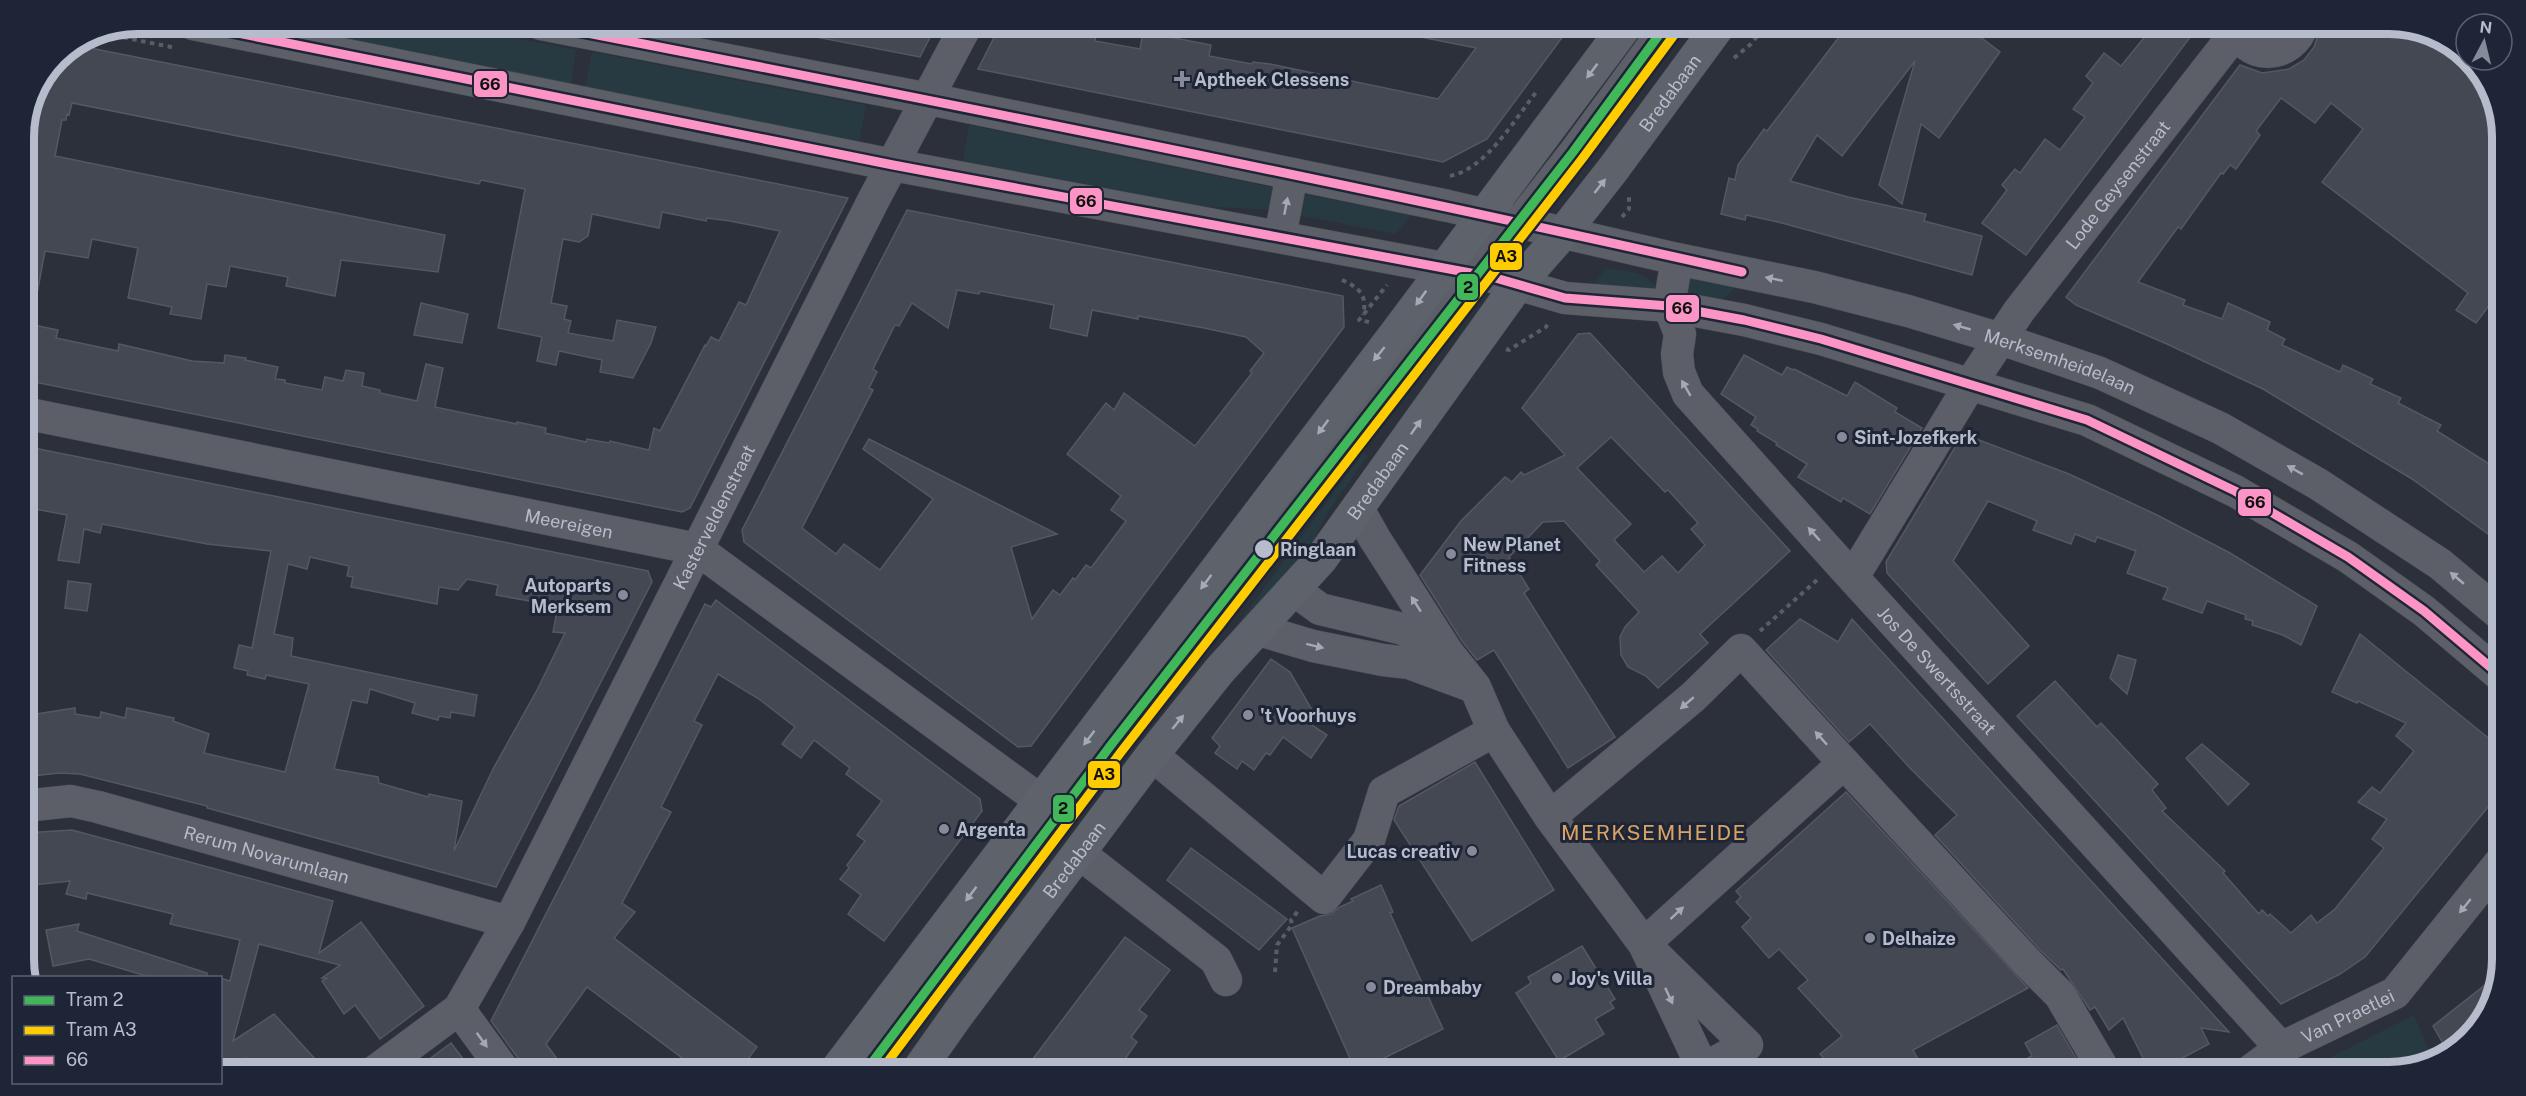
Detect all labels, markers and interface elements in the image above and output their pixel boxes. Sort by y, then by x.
north arrow [2454,12,2514,72]
text: N [2478,17,2493,38]
street label: Bredabaan [1634,50,1705,135]
one-way arrow [1586,63,1598,78]
place label: Aptheek Clessens [1194,69,1349,90]
line badge: 66 [473,70,508,98]
marker: Aptheek Clessens [1175,72,1189,86]
text: 66 [479,75,501,94]
street label: Lode Geysenstraat [2061,116,2174,253]
one-way arrow [1593,178,1606,194]
line badge: 66 [1069,187,1103,215]
text: 66 [1075,192,1097,211]
one-way arrow [1282,196,1291,215]
line badge: A3 [1489,242,1523,271]
text: A3 [1495,247,1517,266]
line badge: 2 [1456,273,1479,301]
one-way arrow [1764,274,1783,283]
text: 2 [1463,278,1473,297]
one-way arrow [1416,291,1428,306]
line badge: 66 [1665,294,1700,323]
text: 66 [1671,299,1693,318]
one-way arrow [1953,322,1971,331]
street label: Merksemheidelaan [1982,324,2139,398]
one-way arrow [1373,346,1386,362]
one-way arrow [1680,379,1691,396]
one-way arrow [1318,419,1330,434]
one-way arrow [1410,419,1422,434]
place label: Sint-Jozefkerk [1854,427,1978,448]
marker: Sint-Jozefkerk [1835,430,1849,444]
street label: Bredabaan [1342,438,1412,524]
street label: Kasterveldenstraat [668,441,759,593]
one-way arrow [2287,465,2303,476]
line badge: 66 [2237,488,2272,517]
text: 66 [2244,493,2266,512]
street label: Meereigen [523,504,615,542]
one-way arrow [1807,527,1821,542]
place label: New Planet Fitness [1463,534,1561,576]
marker: Ringlaan [1253,538,1275,560]
place label: Ringlaan [1280,539,1356,560]
marker: New Planet Fitness [1444,547,1458,561]
one-way arrow [2449,572,2465,585]
one-way arrow [1200,574,1212,590]
place label: Autoparts Merksem [525,575,611,617]
marker: Autoparts Merksem [616,588,630,602]
one-way arrow [1411,596,1422,612]
street label: Jos De Swertsstraat [1874,602,2001,739]
one-way arrow [1306,641,1324,651]
one-way arrow [1680,696,1695,709]
place label: 't Voorhuys [1260,705,1356,726]
marker: 't Voorhuys [1241,708,1255,722]
one-way arrow [1172,714,1185,730]
one-way arrow [1083,731,1095,746]
one-way arrow [1815,731,1828,746]
line badge: A3 [1087,760,1121,789]
text: A3 [1093,765,1115,784]
line badge: 2 [1052,794,1075,823]
text: 2 [1058,799,1068,818]
street label: Bredabaan [1038,817,1109,902]
place label: Argenta [956,819,1026,840]
district label: MERKSEMHEIDE [1561,820,1747,845]
street label: Rerum Novarumlaan [182,821,352,887]
marker: Argenta [937,822,951,836]
place label: Lucas creativ [1346,841,1461,862]
marker: Lucas creativ [1465,844,1479,858]
one-way arrow [965,885,977,901]
one-way arrow [2459,898,2472,914]
one-way arrow [1669,907,1684,920]
place label: Delhaize [1882,928,1956,949]
marker: Delhaize [1863,931,1877,945]
place label: Joy's Villa [1569,968,1652,989]
marker: Joy's Villa [1550,971,1564,985]
legend [12,976,222,1084]
place label: Dreambaby [1383,977,1482,998]
marker: Dreambaby [1364,980,1378,994]
street label: Van Praetlei [2298,985,2398,1047]
one-way arrow [1664,988,1673,1005]
text: Tram 2 [66,989,123,1010]
text: Tram A3 [66,1019,137,1040]
one-way arrow [476,1032,488,1048]
text: 66 [66,1049,88,1070]

